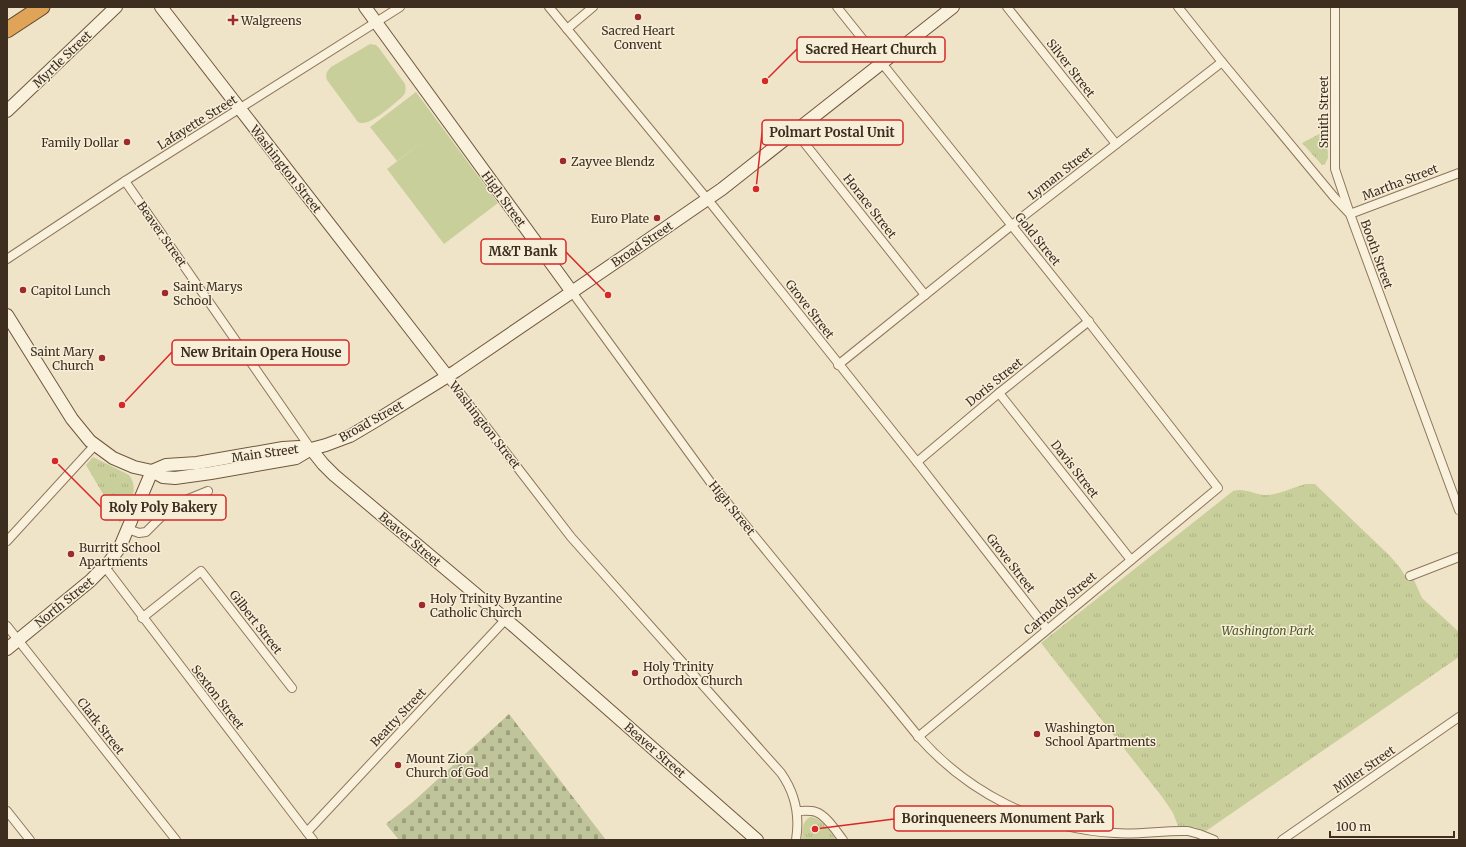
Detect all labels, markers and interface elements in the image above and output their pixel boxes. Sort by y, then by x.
marker: Sacred Heart Convent [633,12,643,22]
place label: Walgreens [240,13,302,28]
marker: Walgreens [228,15,238,25]
place label: Sacred Heart Convent [601,23,675,52]
street label: Myrtle Street [30,27,95,91]
street label: Silver Street [1044,36,1099,100]
callout: Sacred Heart Church [797,37,945,62]
text: Sacred Heart Church [805,41,937,58]
street label: Smith Street [1316,76,1331,148]
street label: Lafayette Street [154,91,240,152]
callout: Polmart Postal Unit [762,120,903,145]
street label: Washington Street [246,121,325,216]
text: Polmart Postal Unit [769,124,896,141]
place label: Family Dollar [41,135,120,150]
marker: Family Dollar [122,137,132,147]
street label: Lyman Street [1025,143,1095,203]
place label: Zayvee Blendz [571,154,655,169]
marker: Zayvee Blendz [558,156,568,166]
street label: Martha Street [1360,161,1440,203]
street label: High Street [479,168,530,230]
street label: Horace Street [840,171,900,241]
street label: Beaver Street [134,198,190,270]
street label: Gold Street [1012,209,1064,269]
place label: Euro Plate [591,211,649,226]
marker: Euro Plate [652,213,662,223]
street label: Booth Street [1358,217,1397,291]
street label: Broad Street [608,218,676,270]
callout: M&T Bank [481,239,566,264]
text: M&T Bank [489,243,558,260]
street label: Grove Street [782,277,838,342]
place label: Saint Marys School [173,279,243,308]
place label: Capitol Lunch [31,283,111,298]
marker: Capitol Lunch [18,285,28,295]
marker: Saint Marys School [160,288,170,298]
callout: New Britain Opera House [172,340,349,365]
place label: Saint Mary Church [30,344,94,373]
text: New Britain Opera House [180,344,342,361]
marker: Saint Mary Church [97,353,107,363]
street label: Doris Street [963,354,1026,409]
street label: Washington Street [445,377,524,472]
street label: Broad Street [336,397,406,445]
street label: Davis Street [1048,437,1102,501]
street label: Main Street [231,441,300,465]
street label: High Street [706,478,759,538]
callout: Roly Poly Bakery [101,495,226,520]
text: Roly Poly Bakery [109,499,218,516]
street label: Beaver Street [376,509,444,570]
street label: Grove Street [983,531,1039,596]
place label: Burritt School Apartments [78,540,161,569]
marker: Burritt School Apartments [66,549,76,559]
street label: Carmody Street [1021,568,1100,638]
street label: North Street [32,574,97,630]
street label: Gilbert Street [226,587,286,657]
place label: Holy Trinity Byzantine Catholic Church [430,591,562,620]
marker: Holy Trinity Byzantine Catholic Church [417,600,427,610]
park label: Washington Park [1222,623,1315,638]
place label: Holy Trinity Orthodox Church [643,659,743,688]
street label: Sexton Street [188,662,248,732]
marker: Holy Trinity Orthodox Church [630,668,640,678]
street label: Beatty Street [367,684,429,749]
street label: Clark Street [74,695,128,758]
street label: Beaver Street [621,719,689,781]
place label: Washington School Apartments [1044,720,1156,749]
marker: Washington School Apartments [1032,729,1042,739]
street label: Miller Street [1330,742,1398,796]
place label: Mount Zion Church of God [406,751,488,780]
marker: Mount Zion Church of God [393,760,403,770]
callout: Borinqueneers Monument Park [894,806,1113,831]
text: Borinqueneers Monument Park [902,810,1105,827]
scale bar [1330,813,1454,839]
text: 100 m [1336,819,1371,834]

